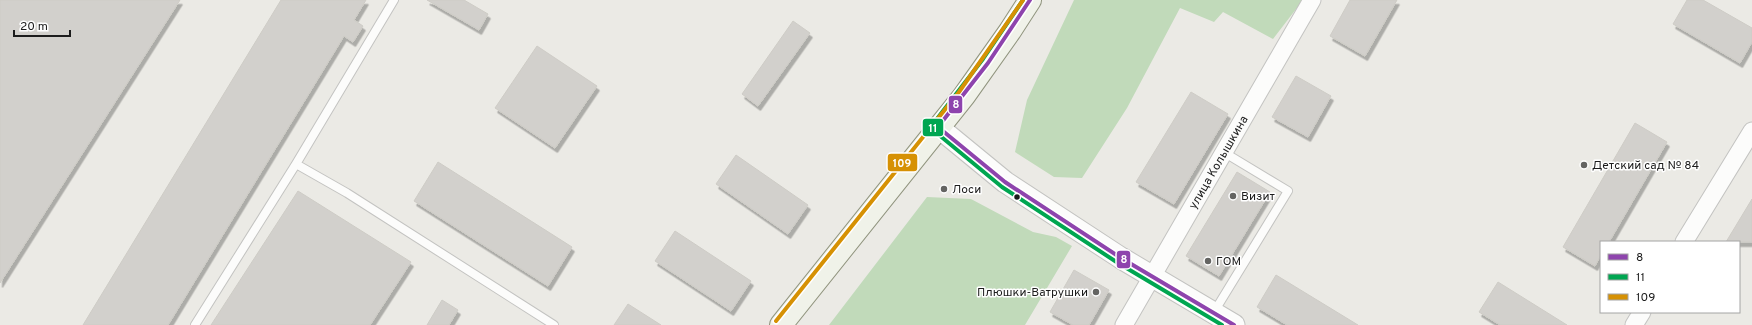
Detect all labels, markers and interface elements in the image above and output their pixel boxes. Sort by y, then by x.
scale bar [14,12,70,38]
text: 20 m [20,19,48,35]
line badge: 8 [948,95,963,114]
text: 8 [953,98,960,112]
street label: улица Колышкина [1186,113,1252,213]
line badge: 11 [922,118,944,137]
text: 11 [929,122,937,136]
line badge: 109 [887,153,918,172]
text: 109 [893,157,911,171]
place label: Детский сад № 84 [1592,158,1699,174]
marker: Детский сад № 84 [1579,160,1589,170]
place label: Лоси [952,182,981,198]
marker: Лоси [939,184,949,194]
place label: Визит [1241,189,1276,205]
marker: Визит [1228,191,1238,201]
unlabelled marker [1012,192,1022,202]
legend [1600,241,1740,313]
line badge: 8 [1116,250,1131,269]
text: 8 [1636,250,1643,266]
text: 8 [1121,253,1128,267]
place label: ГОМ [1216,254,1241,270]
marker: ГОМ [1203,256,1213,266]
text: 11 [1636,270,1645,286]
place label: Плюшки-Ватрушки [977,285,1088,301]
marker: Плюшки-Ватрушки [1091,287,1101,297]
text: 109 [1636,290,1655,306]

